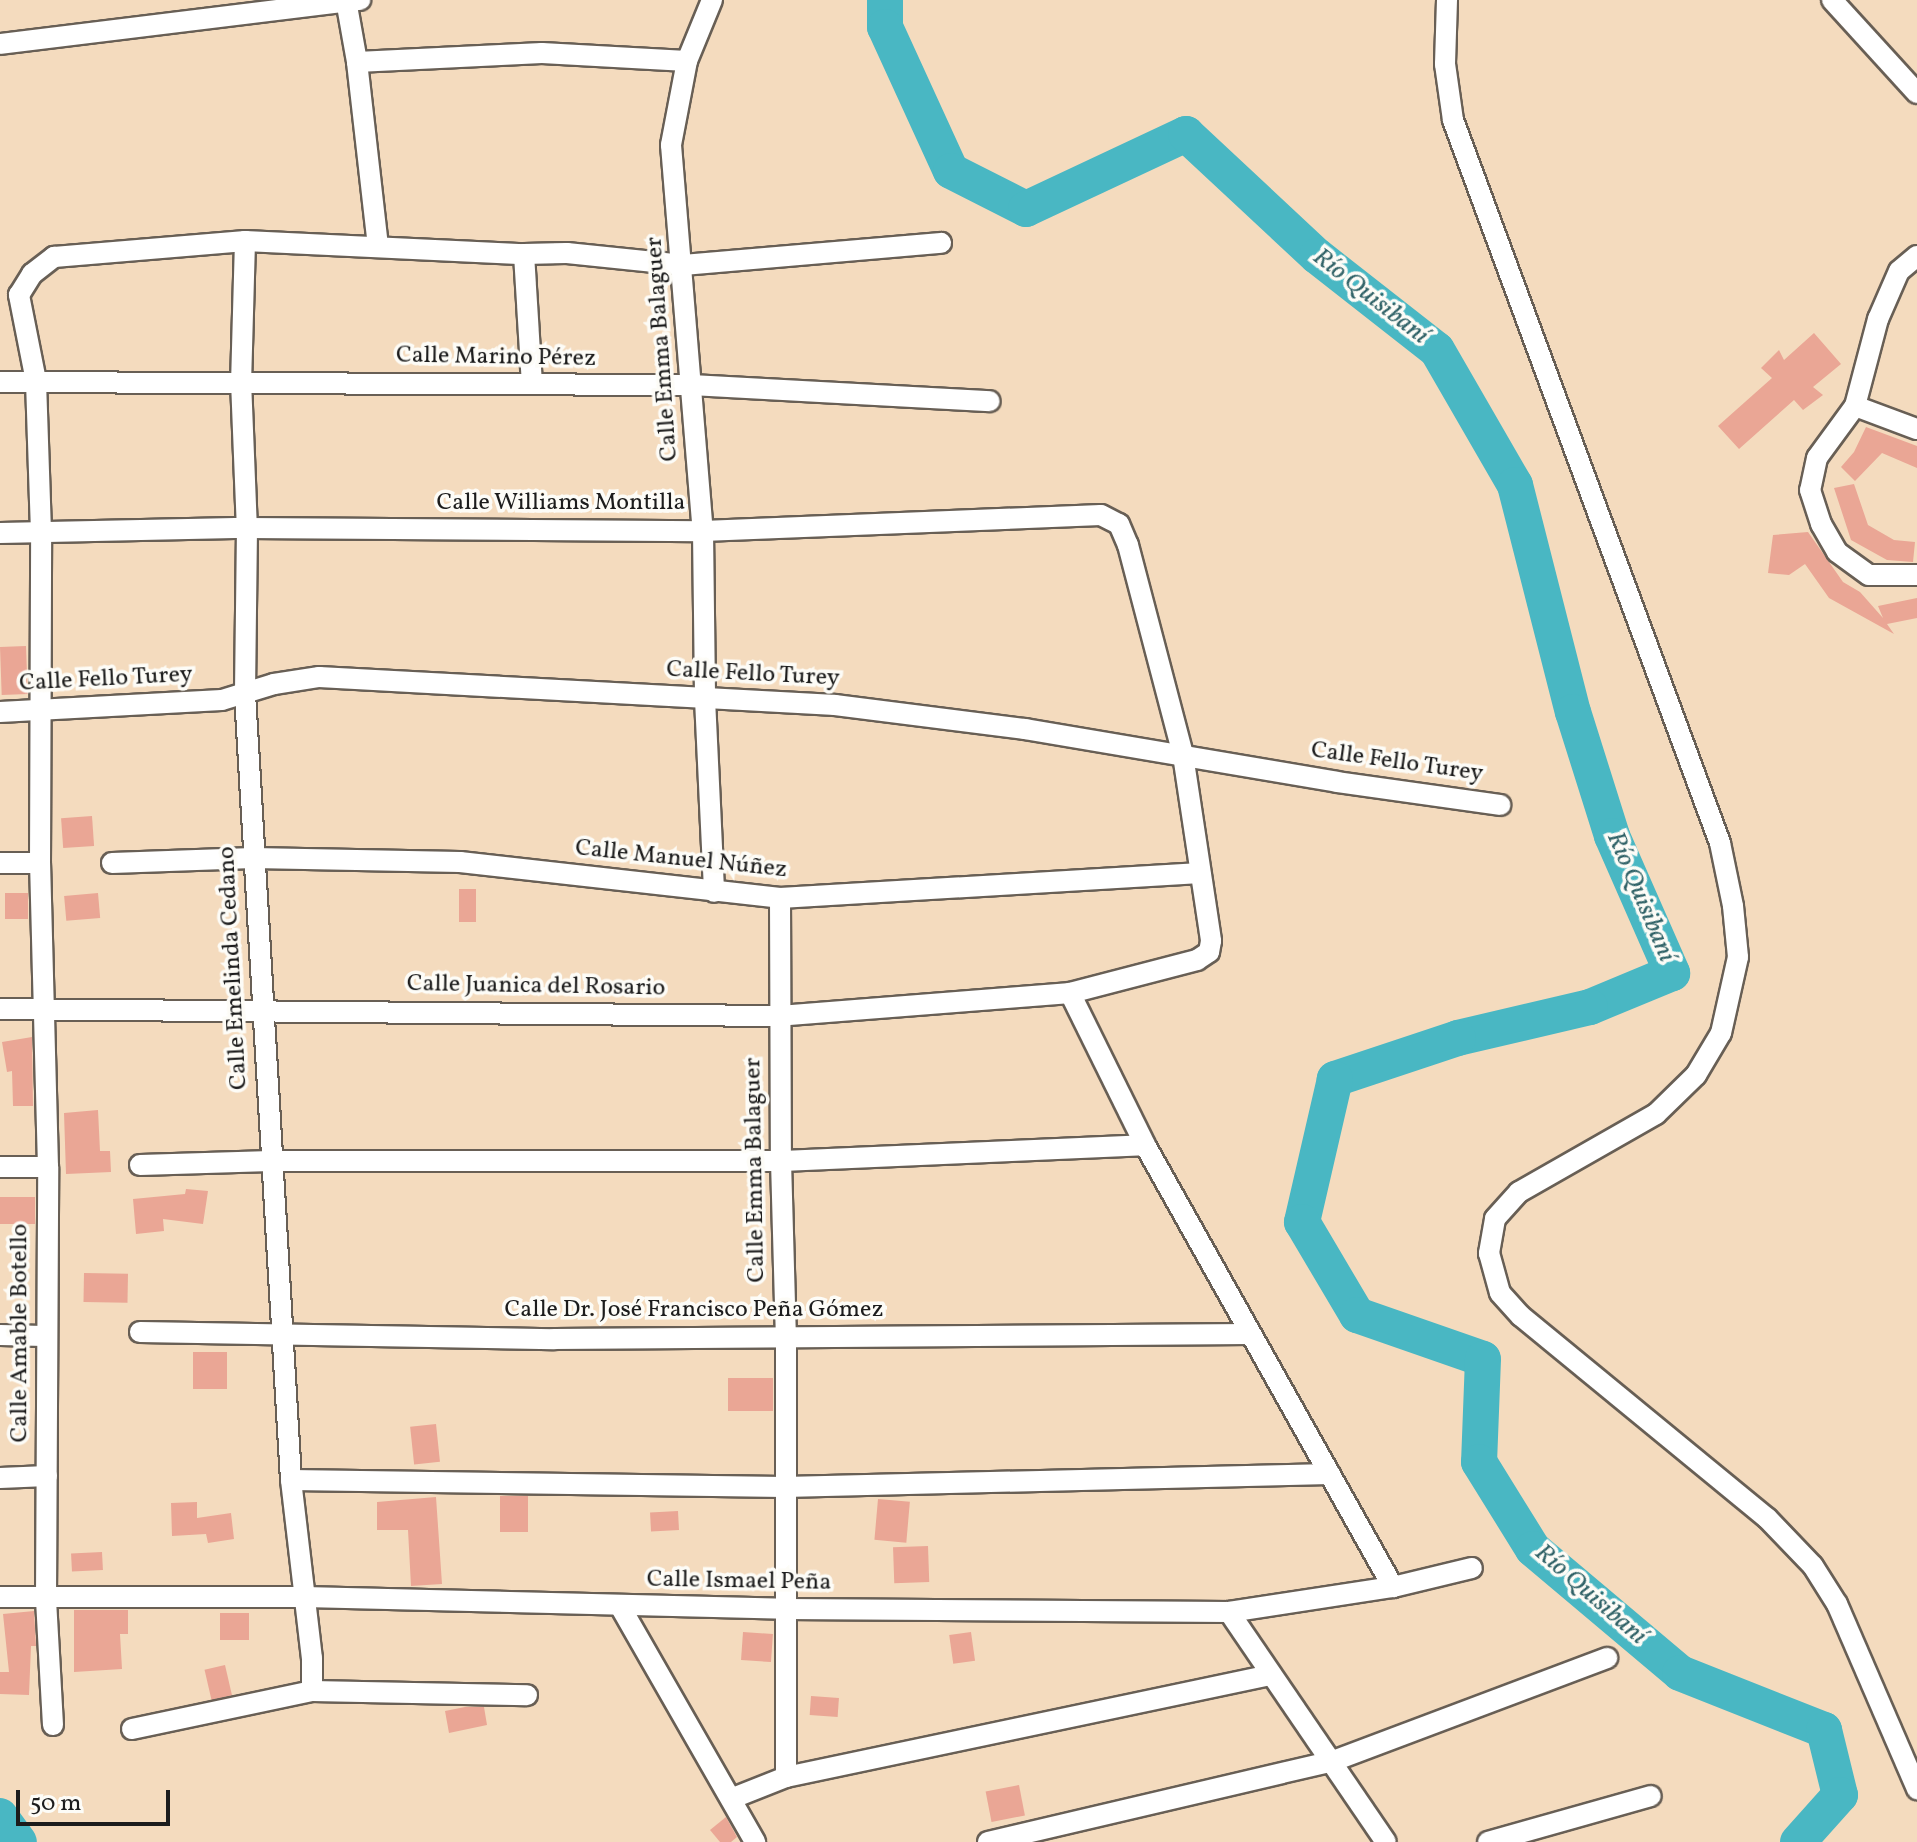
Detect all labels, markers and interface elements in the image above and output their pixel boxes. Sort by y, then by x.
street label: Calle Emma Balaguer [641,236,685,462]
water label: Río Quisibaní [1306,242,1434,352]
street label: Calle Marino Pérez [396,342,596,374]
street label: Calle Williams Montilla [436,490,686,518]
street label: Calle Fello Turey [665,656,841,694]
street label: Calle Fello Turey [18,661,194,699]
street label: Calle Fello Turey [1309,737,1485,789]
water label: Río Quisibaní [1599,827,1681,967]
street label: Calle Manuel Núñez [574,835,788,885]
street label: Calle Emelinda Cedano [213,845,255,1091]
street label: Calle Juanica del Rosario [407,970,665,1004]
street label: Calle Emma Balaguer [740,1057,772,1283]
street label: Calle Amable Botello [7,1224,35,1442]
street label: Calle Dr. José Francisco Peña Gómez [505,1297,883,1325]
water label: Río Quisibaní [1528,1538,1652,1652]
street label: Calle Ismael Peña [646,1566,832,1598]
scale bar [20,1774,174,1824]
text: 50 m [30,1787,82,1821]

